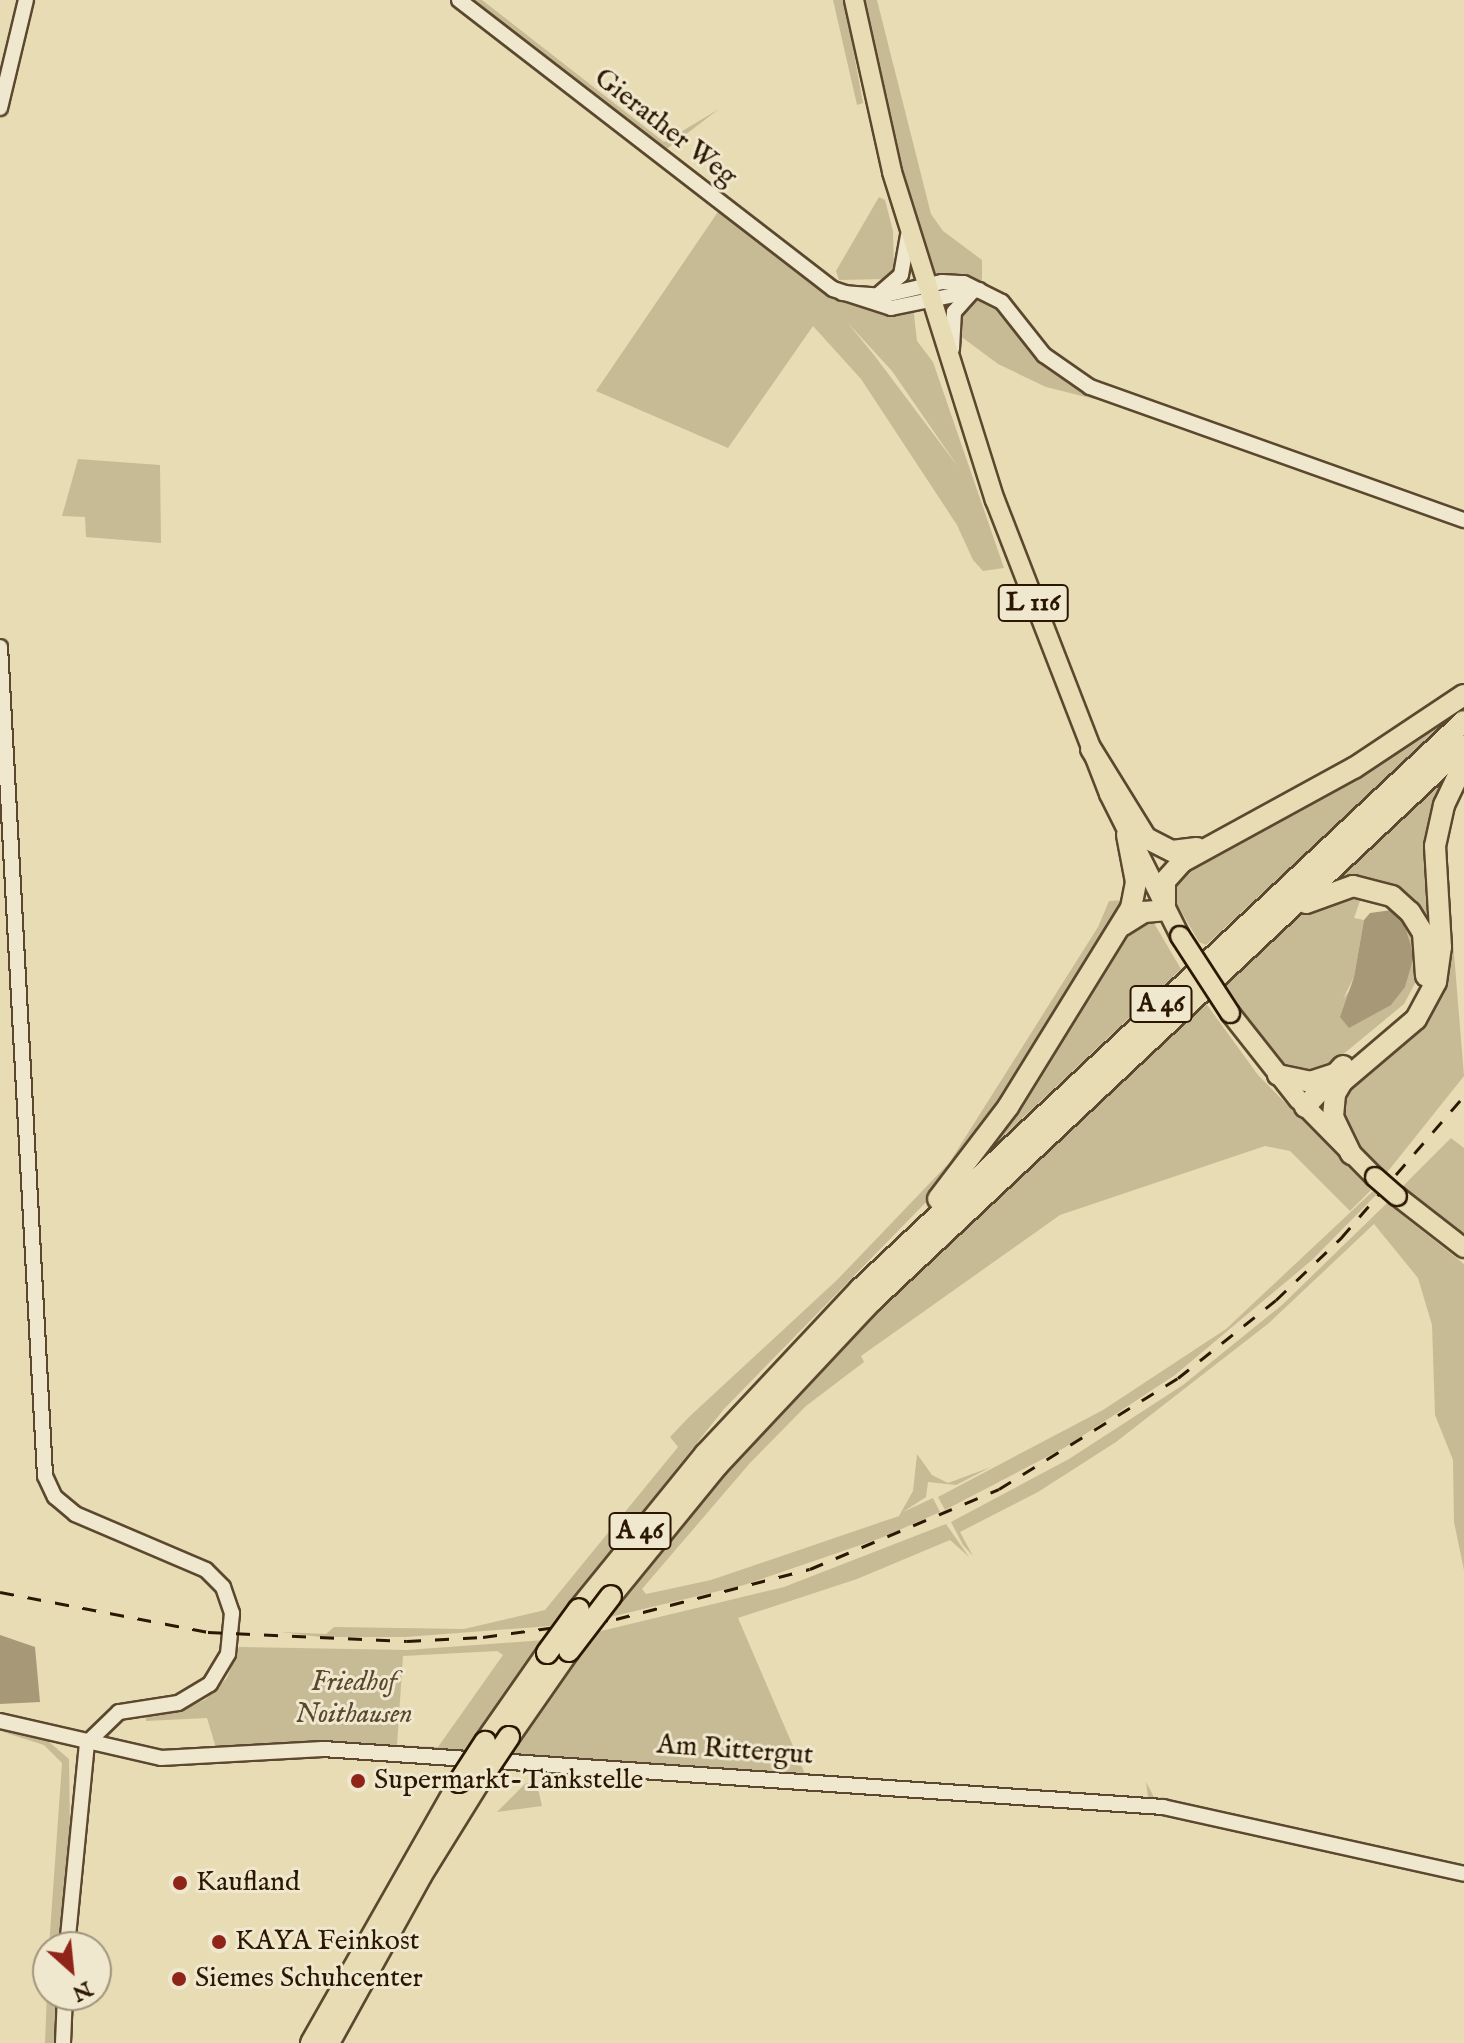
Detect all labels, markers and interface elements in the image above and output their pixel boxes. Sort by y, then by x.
street label: Gierather Weg [587,62,743,194]
road number: L 116 [997,581,1069,625]
road number: A 46 [1129,982,1193,1026]
road number: A 46 [608,1509,672,1553]
park label: Friedhof Noithausen [295,1666,413,1732]
street label: Am Rittergut [656,1729,814,1773]
place label: Supermarkt-Tankstelle [374,1764,643,1798]
marker: Supermarkt-Tankstelle [349,1772,367,1790]
place label: Kaufland [196,1866,300,1900]
marker: Kaufland [171,1874,189,1892]
place label: KAYA Feinkost [235,1925,419,1959]
north arrow [32,1931,112,2011]
marker: KAYA Feinkost [210,1933,228,1951]
place label: Siemes Schuhcenter [195,1962,423,1996]
marker: Siemes Schuhcenter [170,1970,188,1988]
text: N [67,1974,97,2007]

